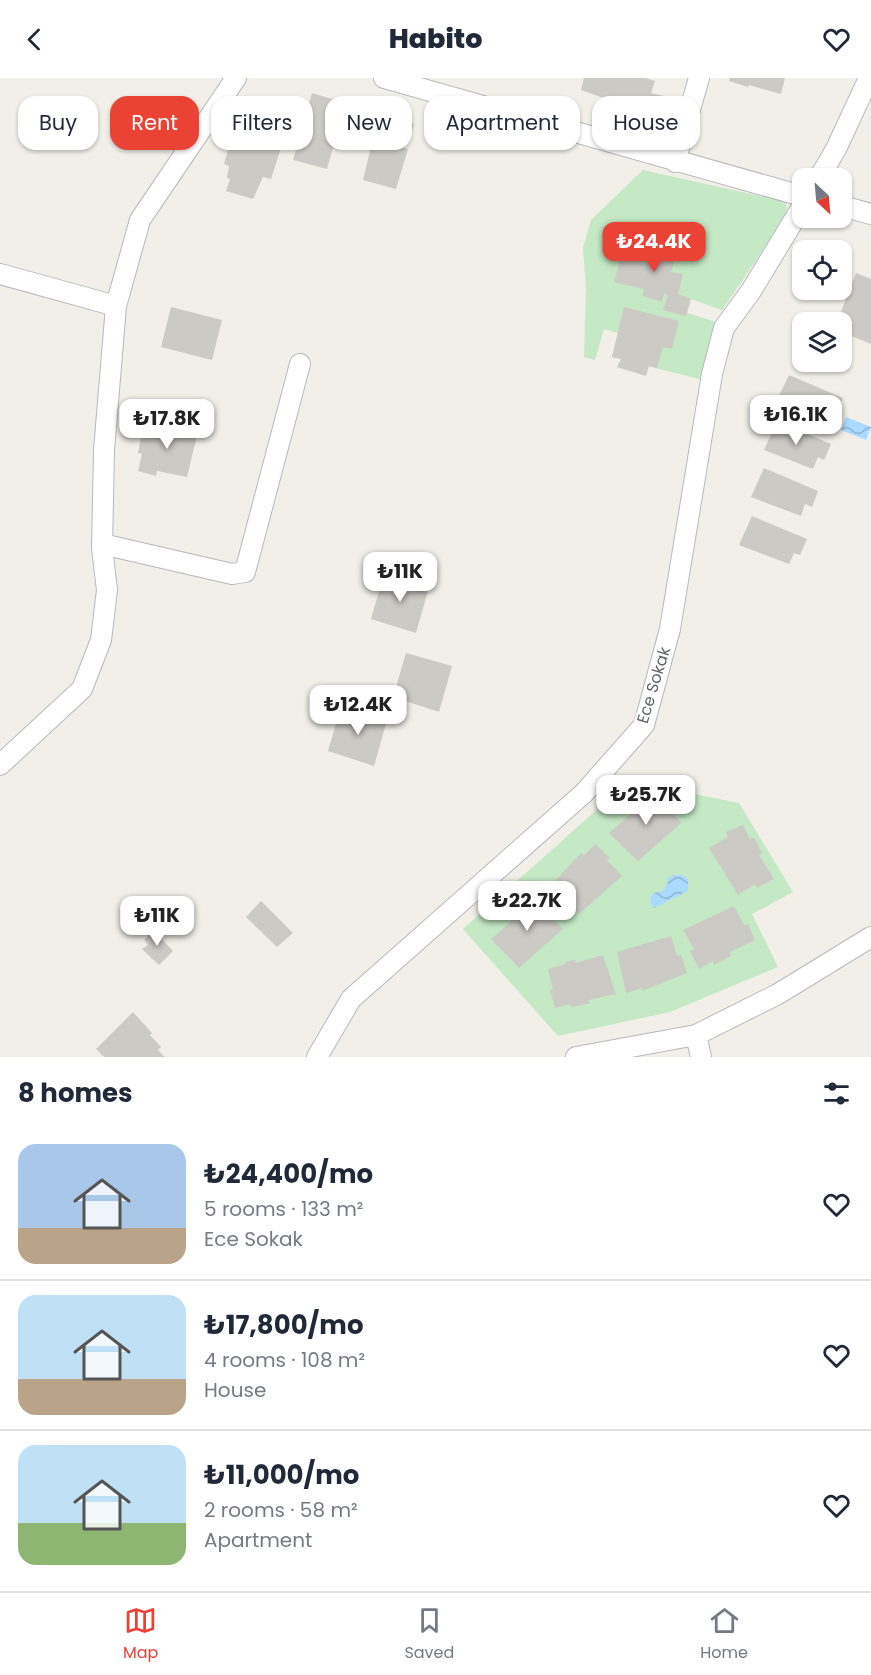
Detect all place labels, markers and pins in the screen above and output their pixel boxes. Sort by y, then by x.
pin: ₺24.4K [605,222,703,273]
pin: ₺16.1K [747,395,845,446]
pin: ₺17.8K [118,399,216,450]
pin: ₺11K [364,552,436,603]
pin: ₺12.4K [309,685,407,736]
pin: ₺25.7K [597,775,695,826]
pin: ₺22.7K [478,881,576,932]
pin: ₺11K [121,896,193,947]

